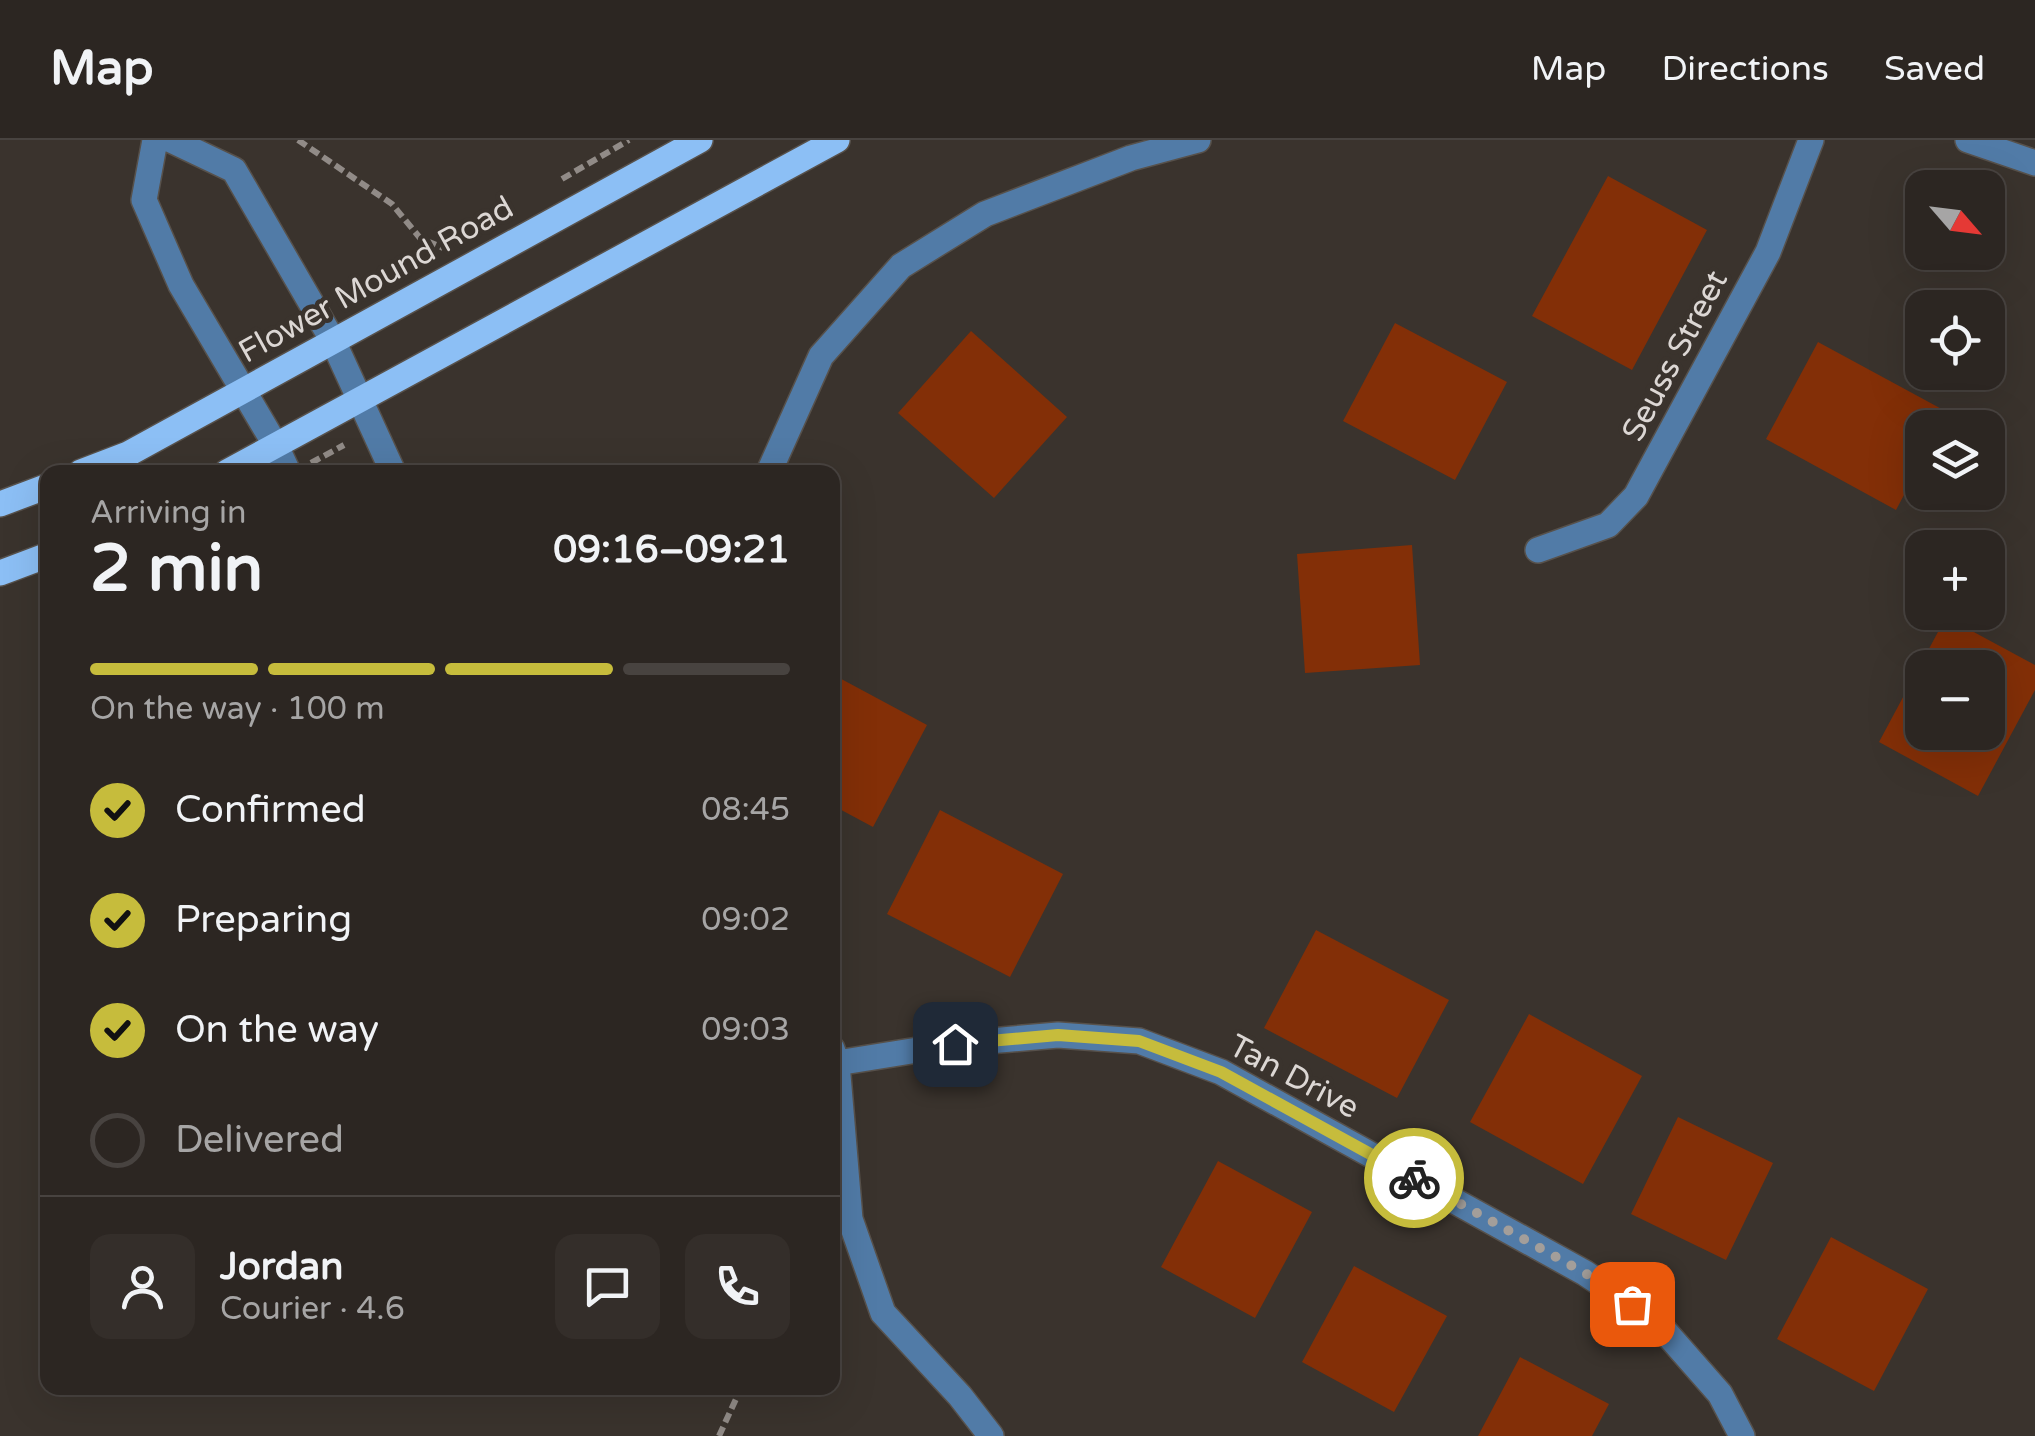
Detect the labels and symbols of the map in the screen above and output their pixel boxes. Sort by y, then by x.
north arrow [1905,170,2005,270]
street label: Flower Mound Road [232,189,520,371]
street label: Seuss Street [1614,264,1736,448]
pin [913,1002,998,1087]
street label: Tan Drive [1223,1027,1365,1127]
courier [1364,1128,1464,1228]
pin [1590,1262,1675,1347]

